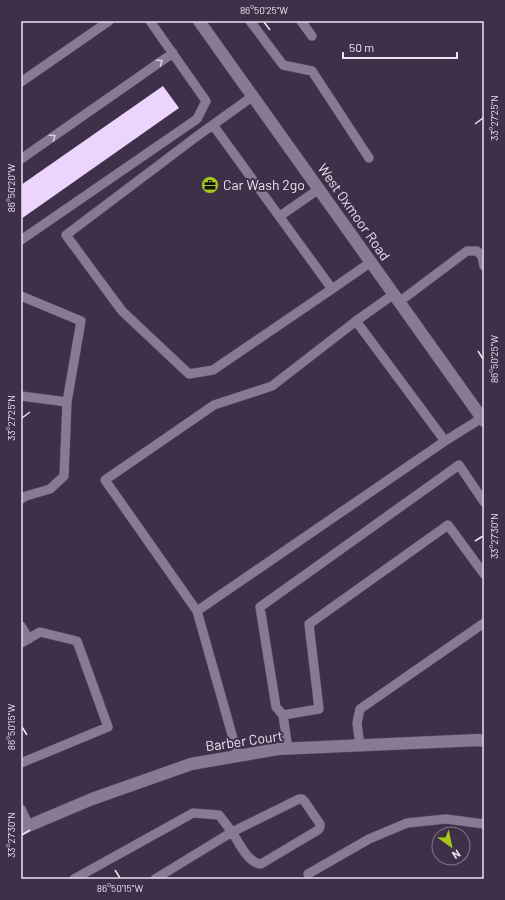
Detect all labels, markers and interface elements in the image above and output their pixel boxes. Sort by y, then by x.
text: 86°50'25"W [240,4,288,16]
scale bar [343,34,457,60]
text: 50 m [349,40,374,54]
one-way arrow [156,60,163,67]
text: 33°27'25"N [488,95,500,141]
one-way arrow [49,134,56,142]
street label: West Oxmoor Road [315,160,394,264]
text: 86°50'20"W [5,163,17,212]
office icon: Car Wash 2go [200,175,220,195]
place label: Car Wash 2go [223,176,305,193]
text: 86°50'25"W [488,335,500,383]
text: 33°27'25"N [5,395,17,441]
text: 33°27'30"N [488,513,500,559]
text: 86°50'15"W [5,704,17,750]
street label: Barber Court [204,727,284,754]
text: 33°27'30"N [5,812,17,858]
north arrow [431,826,471,866]
text: N [450,847,463,862]
text: 86°50'15"W [97,882,143,894]

